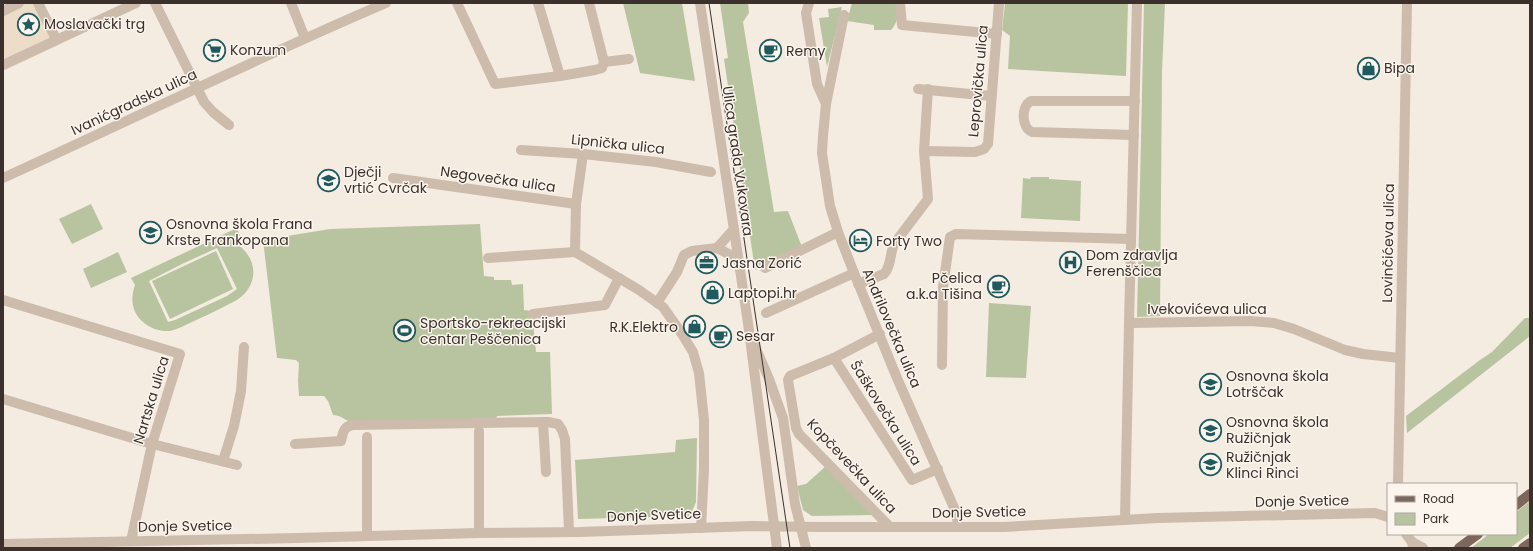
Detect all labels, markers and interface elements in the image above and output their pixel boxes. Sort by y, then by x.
place icon: Moslavački trg [15,11,41,37]
place label: Moslavački trg [44,14,145,34]
street label: Leprovička ulica [963,24,993,138]
supermarket icon: Konzum [202,37,228,63]
cafe icon: Remy [758,38,784,64]
place label: Konzum [230,40,286,60]
place label: Remy [786,41,826,61]
shop icon: Bipa [1355,55,1381,81]
place label: Bipa [1384,58,1415,78]
street label: Ivanićgradska ulica [68,64,200,140]
street label: Ulica grada Vukovara [718,85,758,237]
street label: Lipnička ulica [570,129,666,159]
street label: Negovečka ulica [439,161,557,197]
place label: Dječji vrtić Cvrčak [344,162,428,198]
school or university icon: Dječji vrtić Cvrčak [315,167,341,193]
street label: Lovinčićeva ulica [1377,183,1399,303]
place label: Osnovna škola Frana Krste Frankopana [166,214,313,250]
school or university icon: Osnovna škola Frana Krste Frankopana [137,219,163,245]
hotel icon: Forty Two [847,228,873,254]
place label: Forty Two [876,231,942,251]
place label: Dom zdravlja Ferenščica [1086,245,1178,281]
office icon: Jasna Zorić [693,250,719,276]
hospital icon: Dom zdravlja Ferenščica [1057,250,1083,276]
place label: Jasna Zorić [722,253,802,273]
street label: Andrilovečka ulica [858,265,926,391]
place label: Pčelica a.k.a Tišina [906,268,982,304]
cafe icon: Pčelica a.k.a Tišina [985,273,1011,299]
shop icon: Laptopi.hr [699,280,725,306]
place label: Laptopi.hr [728,283,797,303]
street label: Ivekovićeva ulica [1147,299,1267,319]
place label: Sportsko-rekreacijski centar Peščenica [420,313,566,349]
shop icon: R.K.Elektro [681,314,707,340]
place label: R.K.Elektro [609,317,678,337]
sports icon: Sportsko-rekreacijski centar Peščenica [391,318,417,344]
cafe icon: Sesar [707,323,733,349]
place label: Sesar [736,326,775,346]
street label: Nartska ulica [128,353,174,447]
street label: Šaškovečka ulica [846,357,926,469]
place label: Osnovna škola Lotrščak [1226,366,1329,402]
school or university icon: Osnovna škola Lotrščak [1197,371,1223,397]
place label: Osnovna škola Ružičnjak [1226,412,1329,448]
street label: Kopčevečka ulica [803,414,901,518]
school or university icon: Osnovna škola Ružičnjak [1197,417,1223,443]
place label: Ružičnjak Klinci Rinci [1226,447,1299,483]
school or university icon: Ružičnjak Klinci Rinci [1198,452,1224,478]
legend [1387,483,1517,535]
street label: Donje Svetice [1255,490,1350,512]
text: Road [1423,490,1454,507]
street label: Donje Svetice [932,501,1027,523]
street label: Donje Svetice [607,503,702,527]
text: Park [1423,510,1450,527]
street label: Donje Svetice [138,515,233,537]

